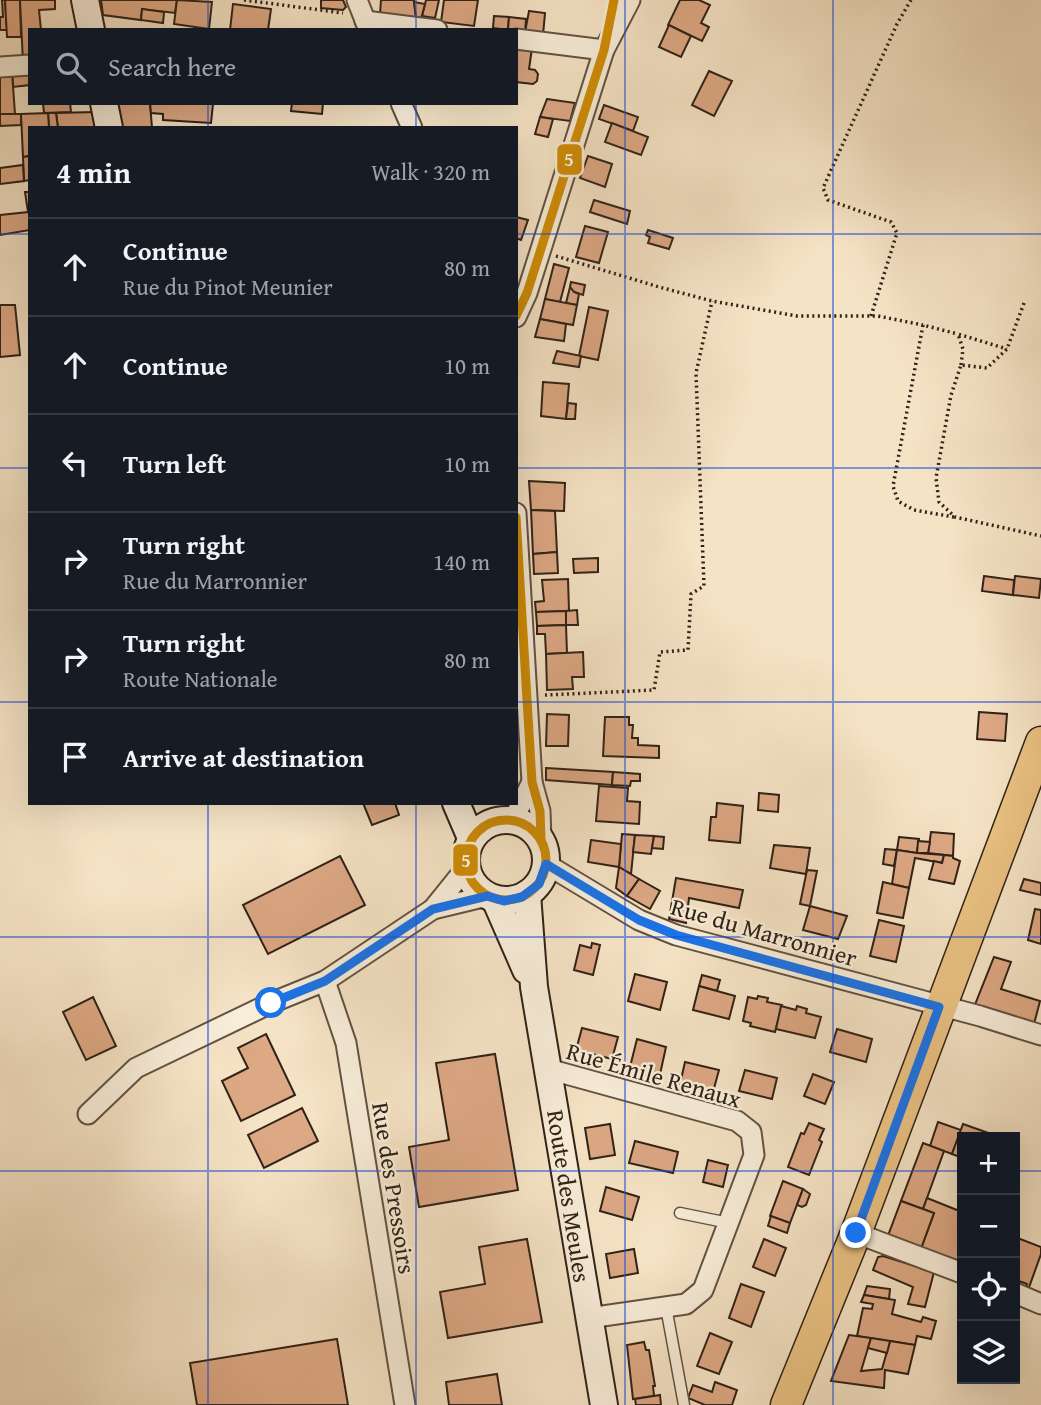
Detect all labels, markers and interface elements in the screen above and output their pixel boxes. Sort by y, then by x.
search box [28,28,518,105]
text: Search here [108,47,236,86]
icon: search [52,48,90,86]
line badge: 5 [556,143,583,176]
text: 5 [564,145,574,173]
text: 4 min [56,150,131,194]
text: Walk · 320 m [371,155,490,188]
text: Continue [123,231,228,270]
icon: ahead [56,248,94,286]
text: 80 m [444,251,490,284]
text: Rue du Pinot Meunier [123,270,333,303]
icon: ahead [56,346,94,384]
text: Continue [123,346,228,385]
text: 10 m [444,349,490,382]
icon: left [56,444,94,482]
text: Turn left [123,444,226,483]
text: 10 m [444,447,490,480]
text: Turn right [123,525,245,564]
icon: right [56,542,94,580]
text: 140 m [433,545,490,578]
text: Rue du Marronnier [123,564,307,597]
text: Turn right [123,623,245,662]
icon: right [56,640,94,678]
text: 80 m [444,643,490,676]
text: Route Nationale [123,662,278,695]
icon: arrive [56,738,94,776]
text: Arrive at destination [123,738,364,777]
line badge: 5 [452,843,479,877]
text: 5 [461,846,471,874]
street label: Rue du Marronnier [667,889,861,975]
route start [255,987,286,1018]
street label: Rue Émile Renaux [563,1033,746,1117]
street label: Rue des Pressoirs [363,1100,425,1276]
street label: Route des Meules [538,1107,600,1285]
map controls [957,1132,1020,1384]
button: + [957,1132,1020,1195]
button: − [957,1195,1020,1258]
route end [840,1217,871,1248]
button: locate [957,1258,1020,1321]
button: layers [957,1321,1020,1384]

